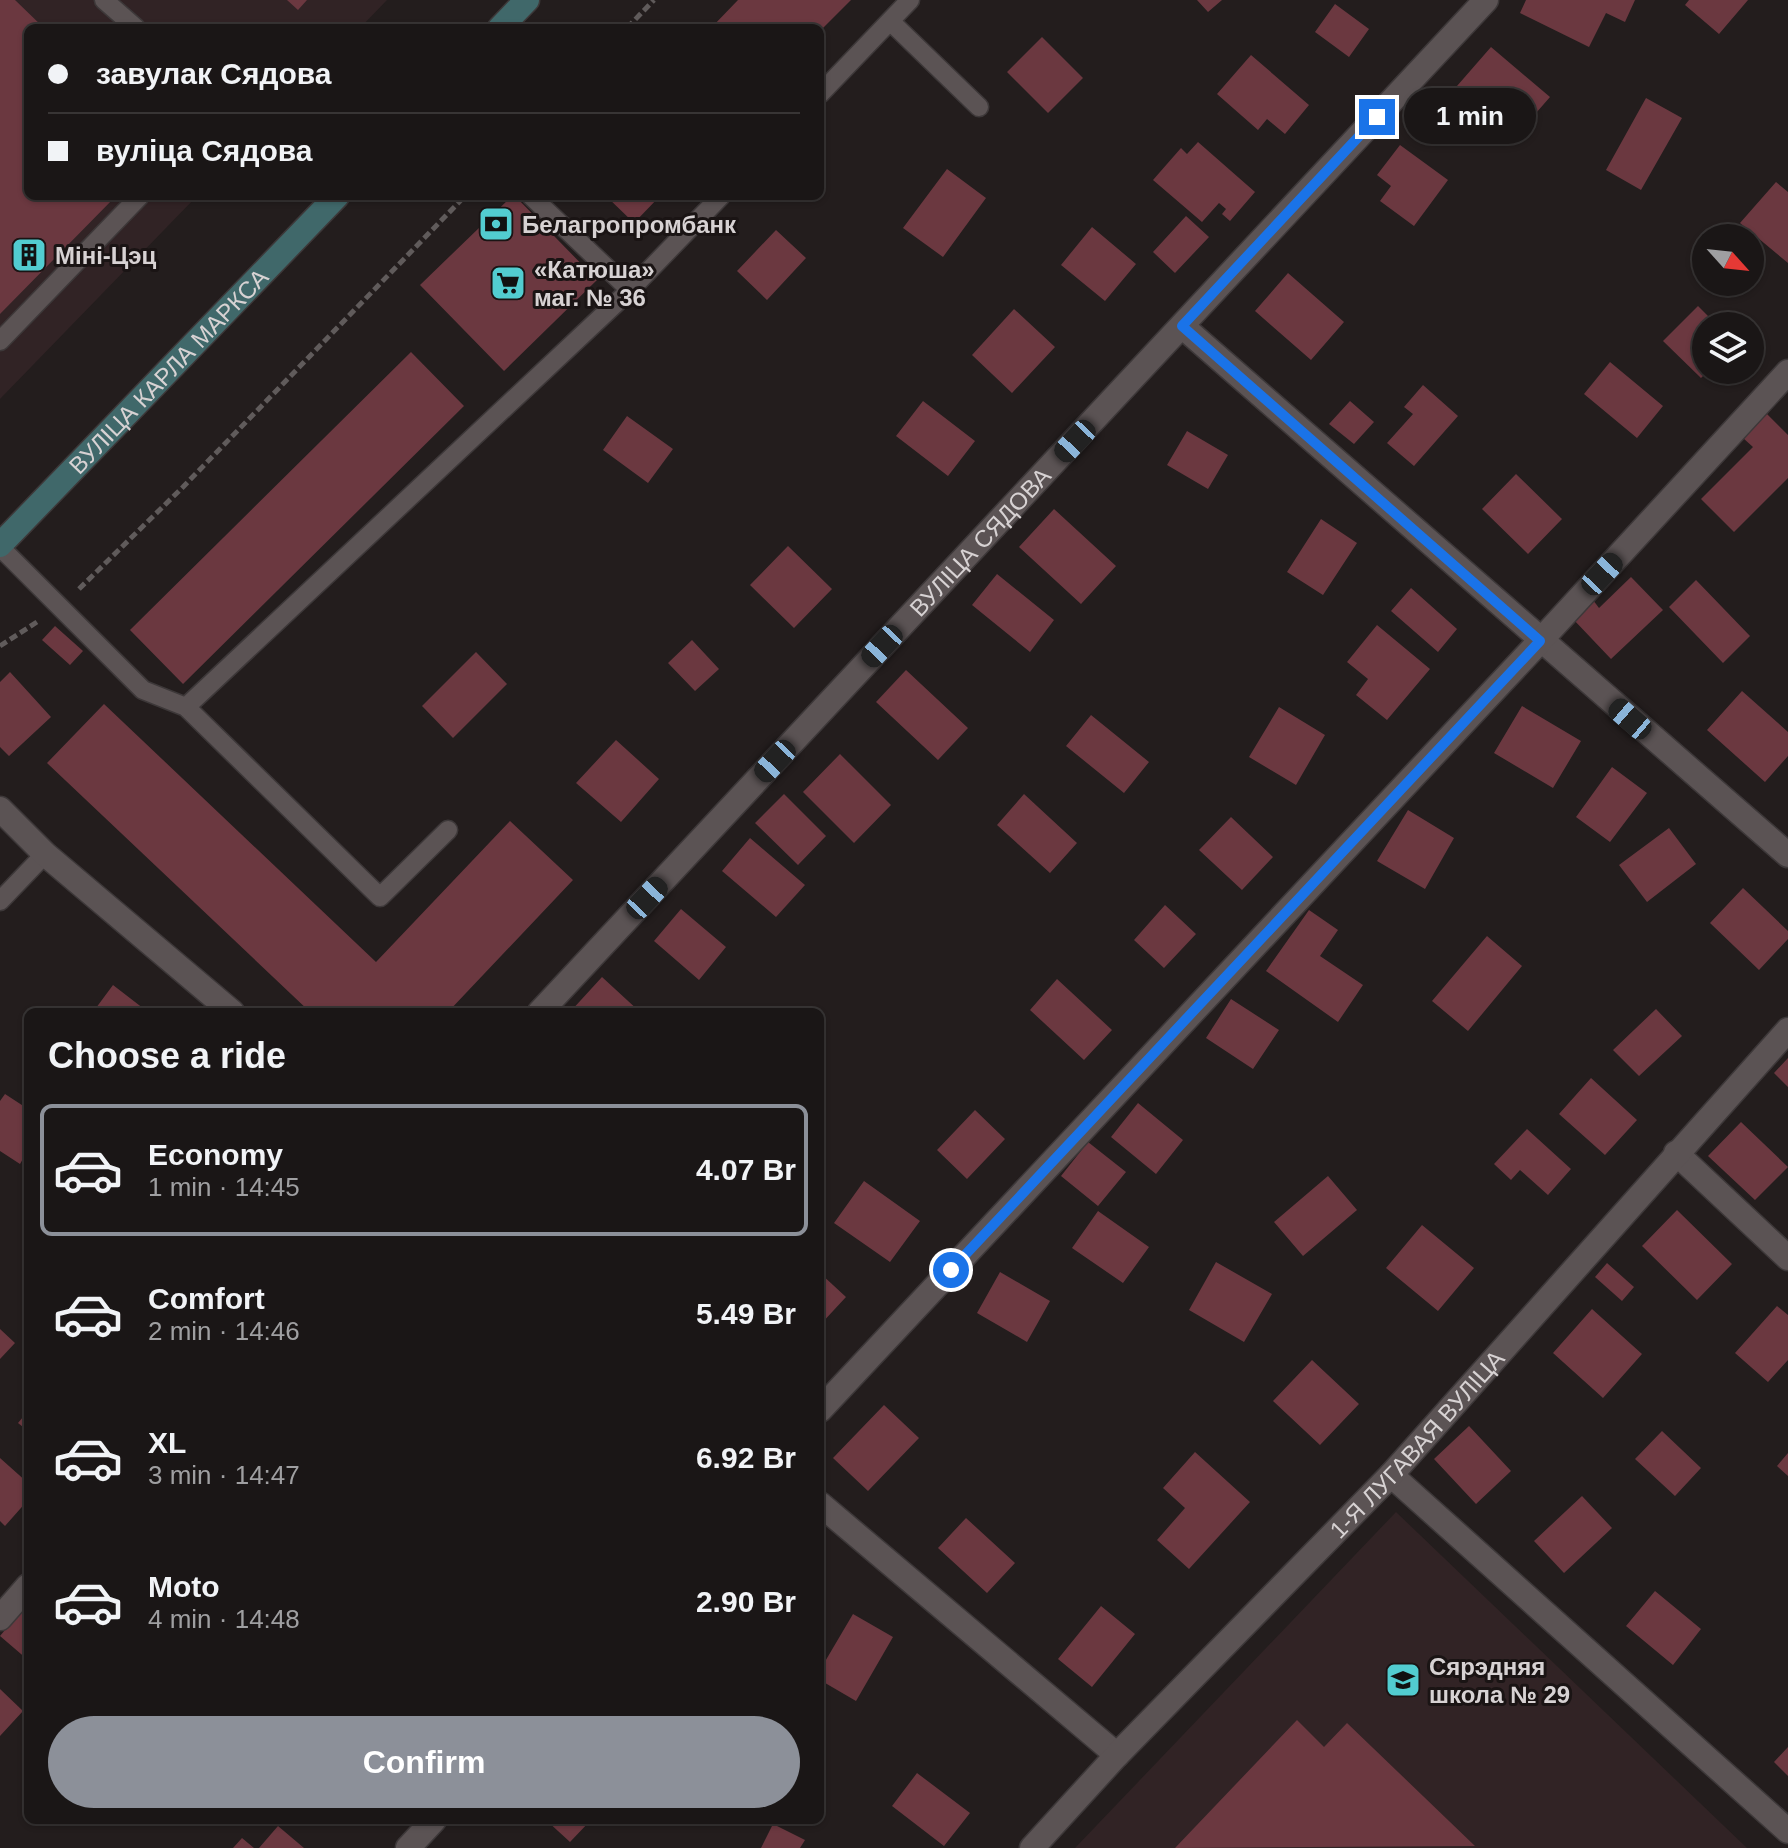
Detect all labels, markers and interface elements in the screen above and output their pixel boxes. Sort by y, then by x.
text: завулак Сядова [96,57,332,90]
callout: 1 min [1405,89,1537,145]
route end [1359,99,1395,135]
text: 1 min [1436,101,1504,131]
text: вуліца Сядова [96,134,312,167]
bank icon: Белагропромбанк [477,205,515,243]
place label: Белагропромбанк [522,211,737,238]
north arrow [1692,224,1764,296]
map controls [1692,224,1764,384]
building icon: Міні-Цэц [10,236,48,274]
place label: Міні-Цэц [55,242,157,269]
place label: «Катюша» маг. № 36 [534,256,655,311]
street label: ВУЛІЦА КАРЛА МАРКСА [63,263,273,479]
supermarket icon: «Катюша» маг. № 36 [489,264,527,302]
button: layers [1692,312,1764,384]
car [1050,415,1100,467]
street label: ВУЛІЦА СЯДОВА [904,462,1056,621]
car [1577,548,1627,600]
car [857,620,907,672]
car [1604,694,1656,744]
car [750,735,800,787]
car [622,872,672,924]
text: Choose a ride [48,1035,286,1076]
icon: car [52,1134,124,1206]
text: Economy [148,1138,283,1171]
text: 4.07 Br [696,1153,796,1186]
text: 1 min · 14:45 [148,1172,300,1202]
route start [933,1252,969,1288]
icon: car [52,1278,124,1350]
text: Comfort [148,1282,265,1315]
text: 5.49 Br [696,1297,796,1330]
text: 2 min · 14:46 [148,1316,300,1346]
street label: 1-Я ЛУГАВАЯ ВУЛІЦА [1324,1345,1509,1543]
icon: car [52,1422,124,1494]
text: XL [148,1426,186,1459]
text: 6.92 Br [696,1441,796,1474]
text: 3 min · 14:47 [148,1460,300,1490]
icon: car [52,1566,124,1638]
text: Moto [148,1570,220,1603]
text: 2.90 Br [696,1585,796,1618]
text: 4 min · 14:48 [148,1604,300,1634]
place label: Сярэдняя школа № 29 [1429,1653,1570,1708]
school or university icon: Сярэдняя школа № 29 [1384,1661,1422,1699]
button: Confirm [48,1716,800,1808]

